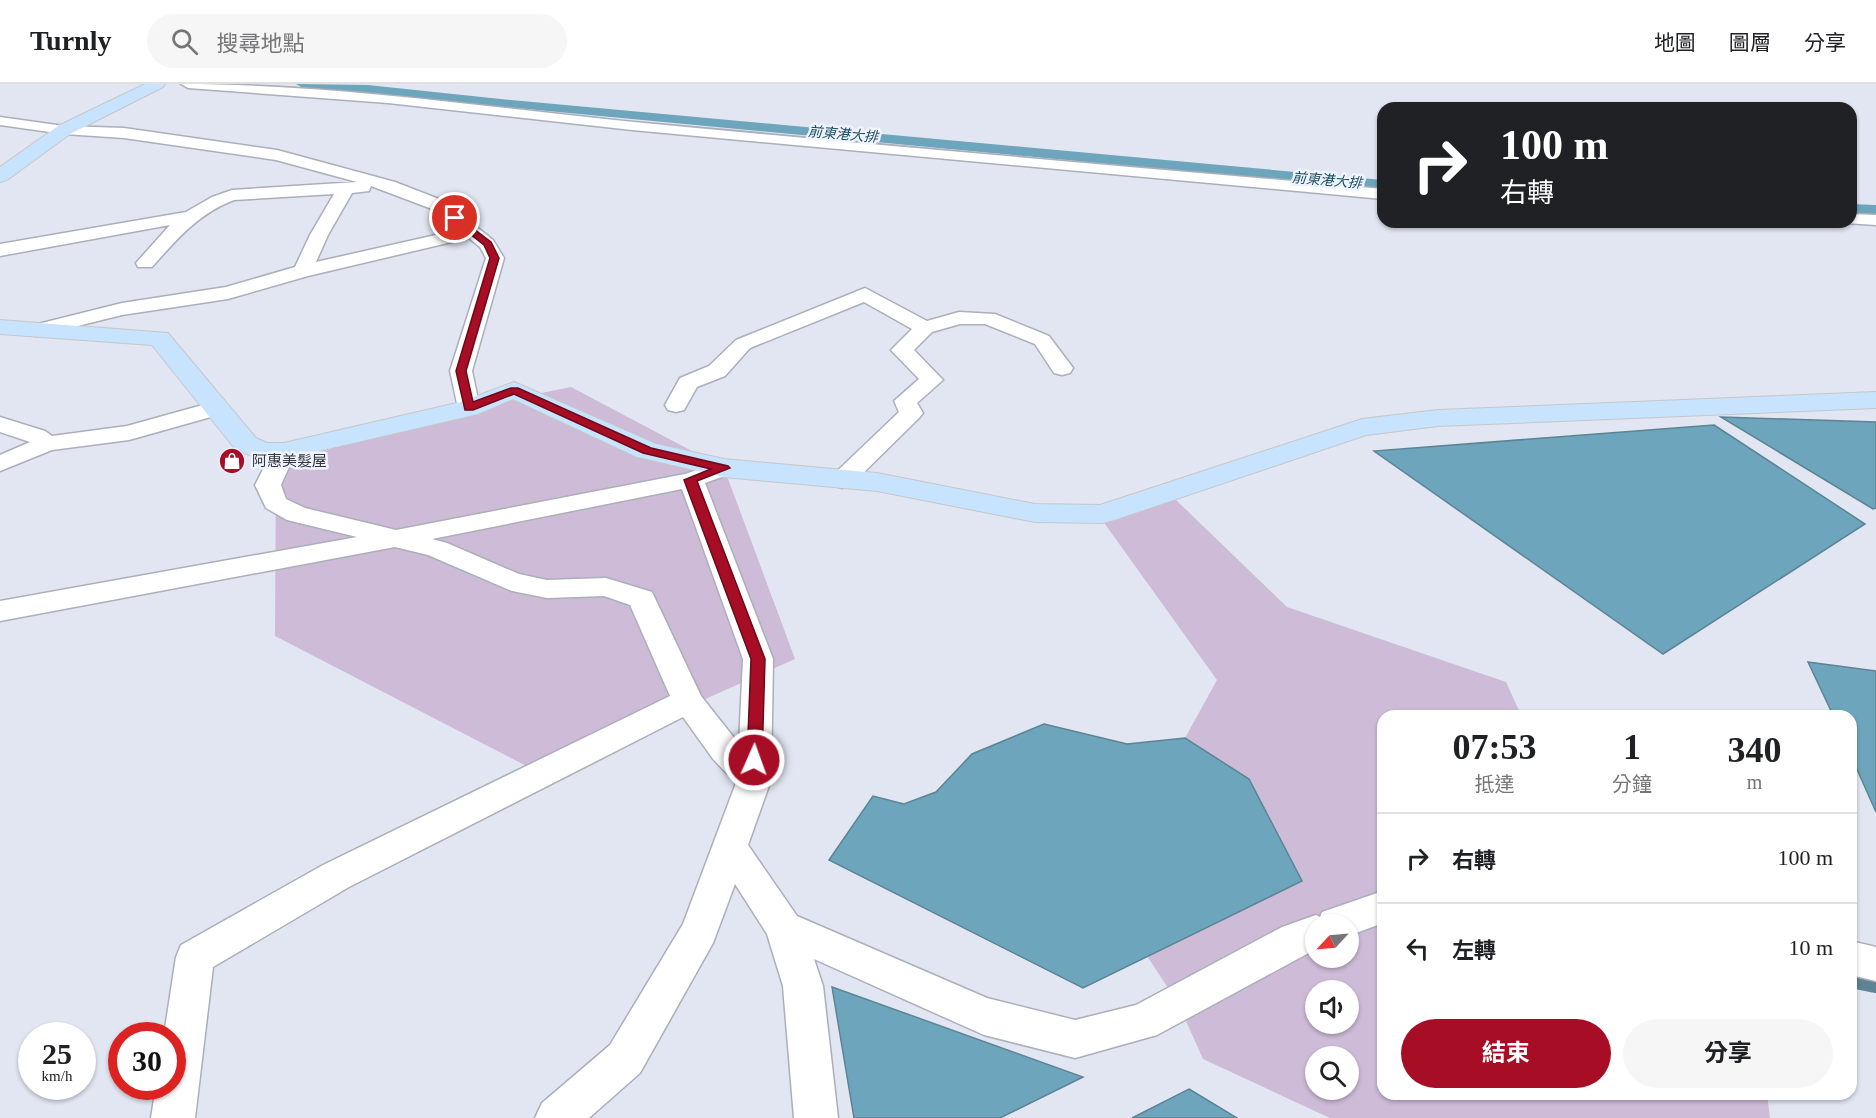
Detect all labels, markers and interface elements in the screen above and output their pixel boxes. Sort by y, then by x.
search box [147,14,567,68]
text: Turnly [30,25,111,56]
icon: search [168,25,201,58]
text: 搜尋地點 [216,31,304,56]
text: 地圖 [1654,31,1696,55]
text: 圖層 [1729,31,1771,55]
text: 分享 [1804,31,1846,55]
text: 100 m [1500,122,1609,168]
water label: 前東港大排 [807,124,880,145]
icon: right [1401,126,1479,204]
water label: 前東港大排 [1291,170,1364,191]
text: 右轉 [1500,178,1554,208]
pin [429,192,480,243]
icon: arrive [438,201,471,234]
shop icon: 阿惠美髮屋 [217,446,247,476]
place label: 阿惠美髮屋 [252,453,327,469]
text: 07:53 [1453,727,1537,767]
text: 1 [1623,727,1641,767]
position arrow [722,728,786,792]
text: 340 [1728,730,1782,770]
text: m [1747,771,1762,793]
text: 抵達 [1475,773,1515,795]
text: 分鐘 [1612,773,1652,795]
icon: right [1401,842,1434,875]
text: 100 m [1777,845,1833,870]
text: 右轉 [1452,848,1496,873]
north arrow [1305,914,1359,968]
map controls [1305,914,1359,1100]
icon: left [1401,932,1434,965]
text: 10 m [1788,935,1833,960]
text: 左轉 [1452,938,1496,963]
button: sound [1305,980,1359,1034]
button: 結束 [1401,1019,1611,1088]
button: 分享 [1623,1019,1833,1088]
speed limit sign: 30 [108,1022,186,1100]
text: 25 [42,1037,72,1070]
button: search [1305,1046,1359,1100]
text: km/h [42,1068,72,1084]

